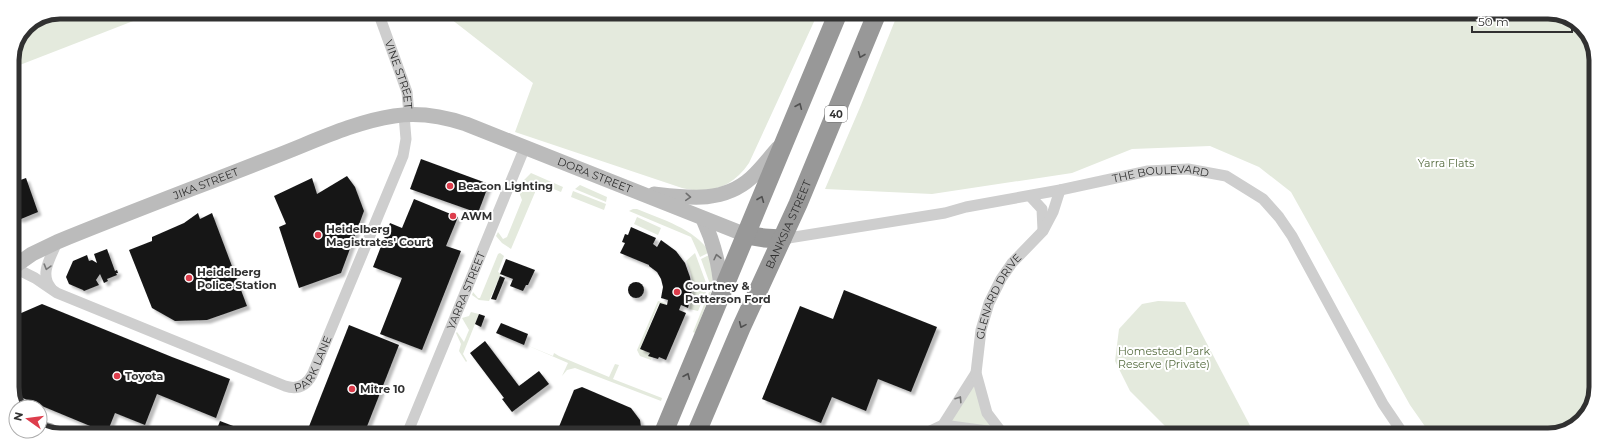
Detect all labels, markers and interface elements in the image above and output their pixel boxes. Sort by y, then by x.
scale bar [1472,8,1572,34]
text: 50 m [1478,14,1509,29]
street label: VINE STREET [382,38,416,110]
one-way arrow [857,52,865,59]
one-way arrow [794,103,802,111]
road number: 40 [825,106,847,122]
street label: DORA STREET [555,154,635,196]
park label: Yarra Flats [1418,156,1475,170]
street label: THE BOULEVARD [1111,161,1210,186]
street label: JIKA STREET [170,164,241,203]
street label: BANKSIA STREET [762,177,814,271]
place label: Beacon Lighting [458,179,553,193]
marker: Beacon Lighting [445,181,455,191]
one-way arrow [685,193,691,202]
one-way arrow [756,195,764,203]
place label: AWM [460,209,492,223]
marker: AWM [448,211,458,221]
place label: Heidelberg Magistrates' Court [326,222,432,249]
marker: Heidelberg Magistrates' Court [313,230,323,240]
street label: YARRA STREET [444,249,488,332]
street label: GLENARD DRIVE [973,251,1024,340]
one-way arrow [713,254,721,260]
one-way arrow [43,263,52,270]
place label: Heidelberg Police Station [197,265,277,292]
marker: Heidelberg Police Station [184,273,194,283]
place label: Courtney & Patterson Ford [685,279,771,306]
marker: Courtney & Patterson Ford [672,287,682,297]
one-way arrow [739,321,747,328]
street label: PARK LANE [293,334,335,395]
park label: Homestead Park Reserve (Private) [1118,344,1211,371]
place label: Toyota [125,369,163,383]
marker: Toyota [112,371,122,381]
one-way arrow [682,373,690,381]
place label: Mitre 10 [360,382,406,396]
marker: Mitre 10 [347,384,357,394]
one-way arrow [955,396,962,403]
north arrow [8,399,48,439]
text: N [10,411,26,423]

